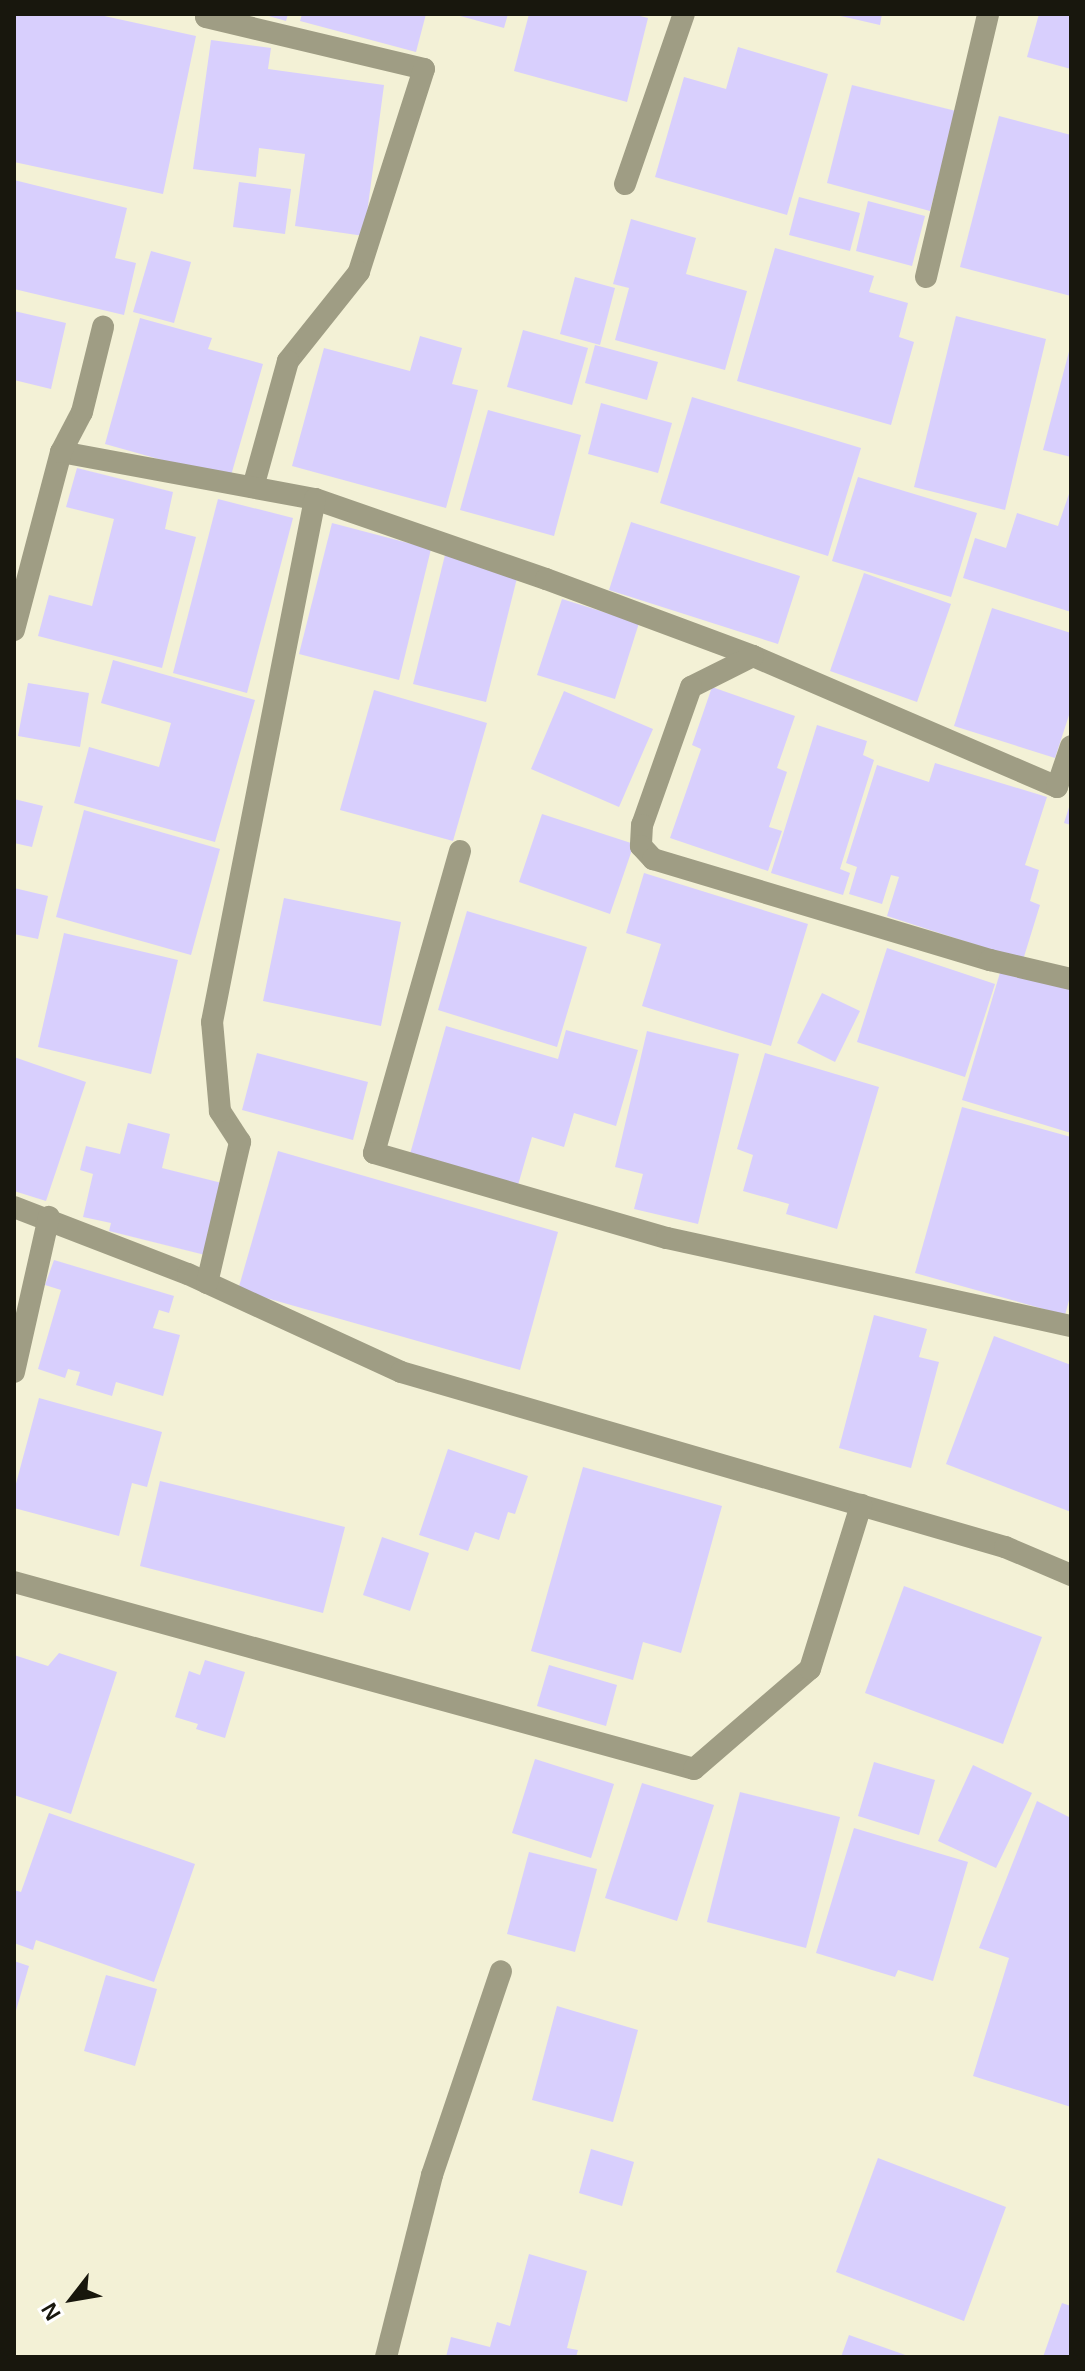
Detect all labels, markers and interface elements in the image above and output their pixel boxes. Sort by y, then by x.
north arrow [32,2259,112,2339]
text: N [36,2298,66,2325]

